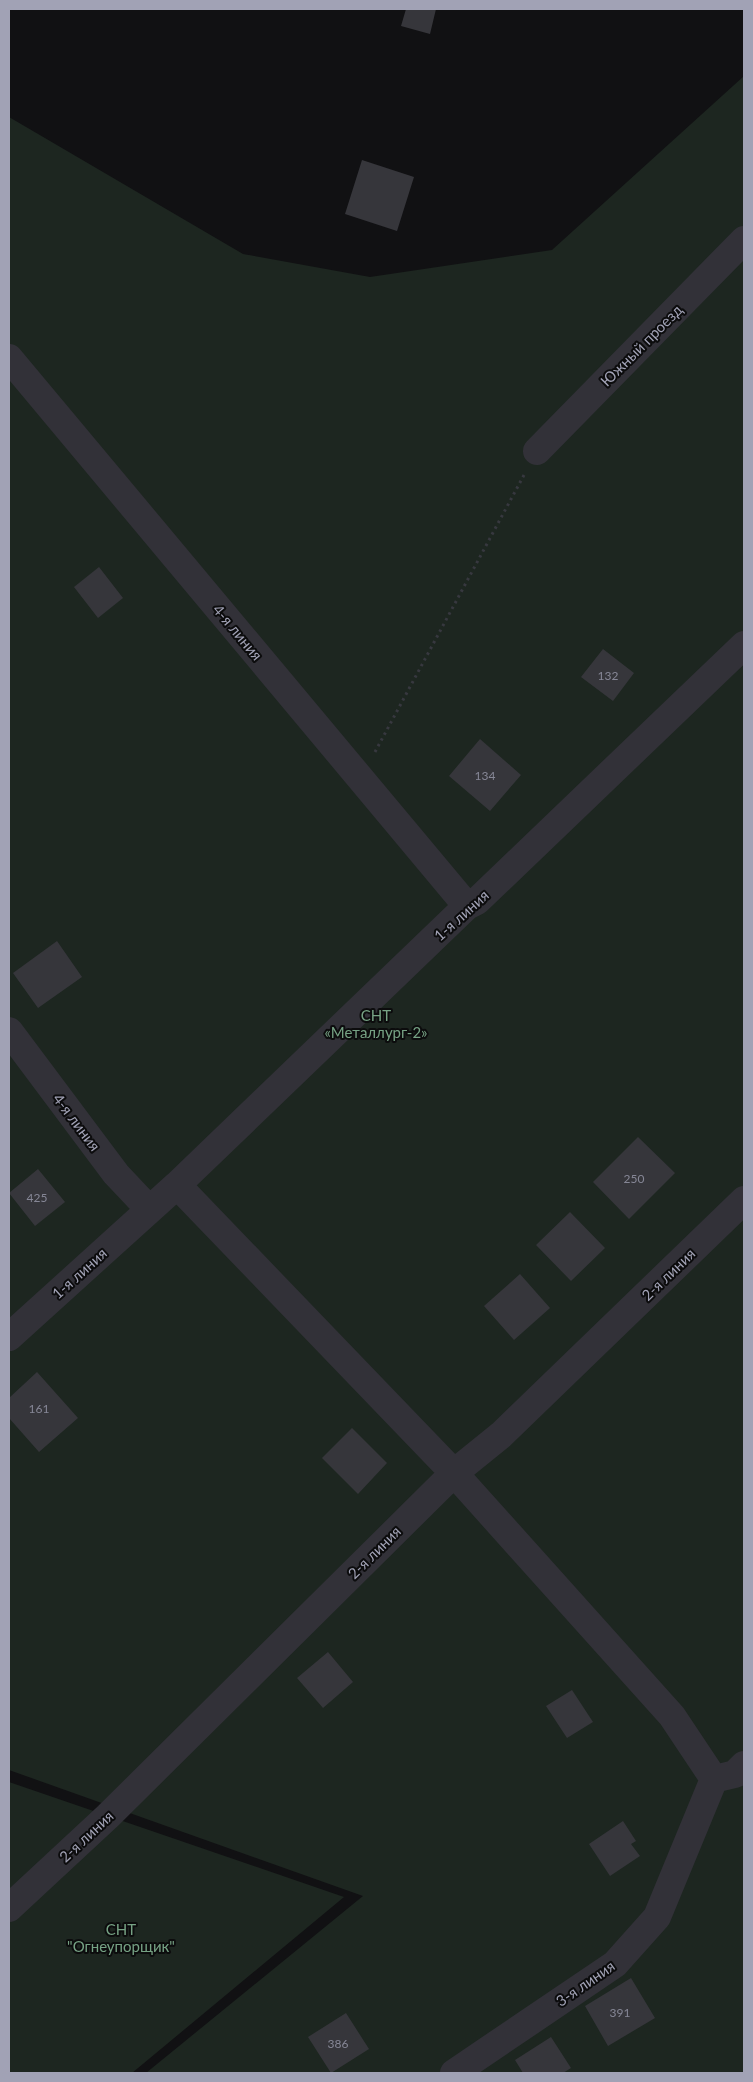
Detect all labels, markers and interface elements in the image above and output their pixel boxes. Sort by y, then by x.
street label: Южный проезд [596,300,686,390]
street label: 4-я линия [209,600,267,664]
house number: 132 [598,668,618,683]
house number: 134 [475,768,495,783]
street label: 1-я линия [430,886,492,944]
park label: СНТ «Металлург-2» [324,1006,428,1041]
street label: 4-я линия [50,1090,104,1154]
house number: 250 [624,1171,644,1186]
house number: 425 [27,1190,47,1205]
street label: 1-я линия [48,1244,110,1302]
street label: 2-я линия [638,1244,698,1304]
house number: 161 [29,1401,49,1416]
street label: 2-я линия [344,1522,404,1582]
street label: 2-я линия [55,1806,117,1866]
park label: СНТ "Огнеупорщик" [67,1920,175,1955]
street label: 3-я линия [552,1956,618,2010]
house number: 391 [610,2005,630,2020]
house number: 386 [328,2036,348,2051]

